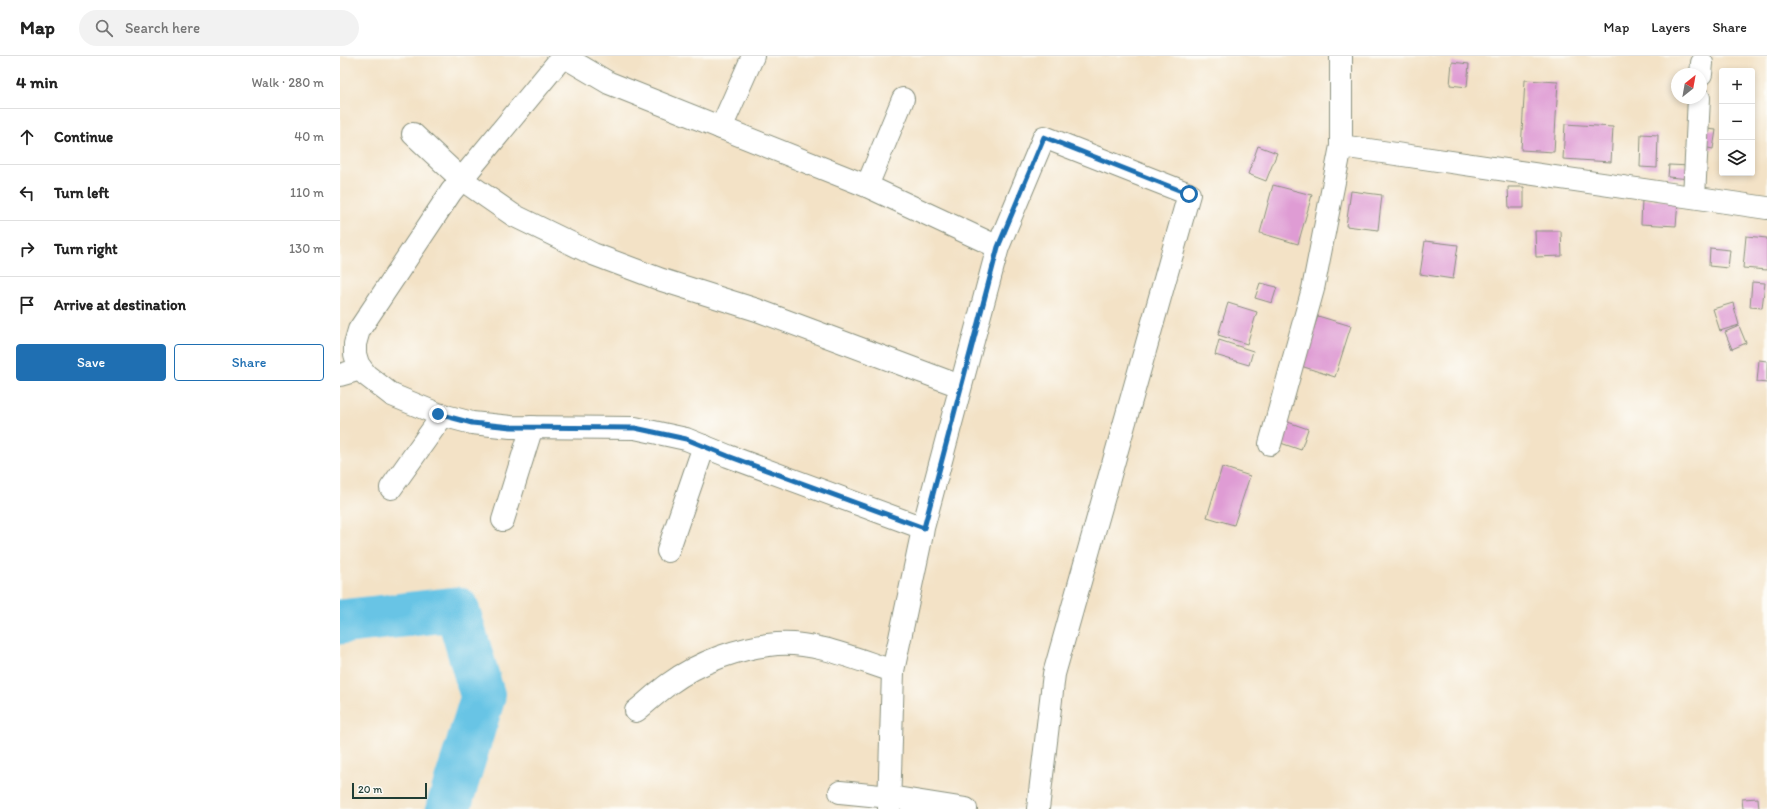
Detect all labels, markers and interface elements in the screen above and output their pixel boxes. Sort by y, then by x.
search box [79,10,359,46]
text: Map [20,16,55,39]
icon: search [93,17,115,39]
text: Search here [125,19,200,37]
text: Map [1604,19,1629,36]
text: Layers [1651,19,1690,36]
text: Share [1712,19,1747,36]
north arrow [1671,68,1707,104]
map controls [1719,68,1755,176]
button: + [1719,68,1755,104]
text: 4 min [16,72,58,92]
text: Walk · 280 m [251,75,324,90]
button: − [1719,104,1755,140]
icon: ahead [16,126,38,148]
text: Continue [54,128,113,146]
text: 40 m [294,129,324,144]
button: layers [1719,140,1755,176]
icon: left [16,182,38,204]
text: Turn left [54,184,109,202]
text: 110 m [290,185,324,200]
route start [1180,185,1198,203]
icon: right [16,238,38,260]
text: Turn right [54,240,118,258]
text: 130 m [289,241,324,256]
icon: arrive [16,294,38,316]
text: Arrive at destination [54,296,186,314]
button: Save [16,344,166,381]
button: Share [174,344,324,381]
route end [429,405,447,423]
scale bar [352,781,427,800]
text: 20 m [358,783,382,796]

